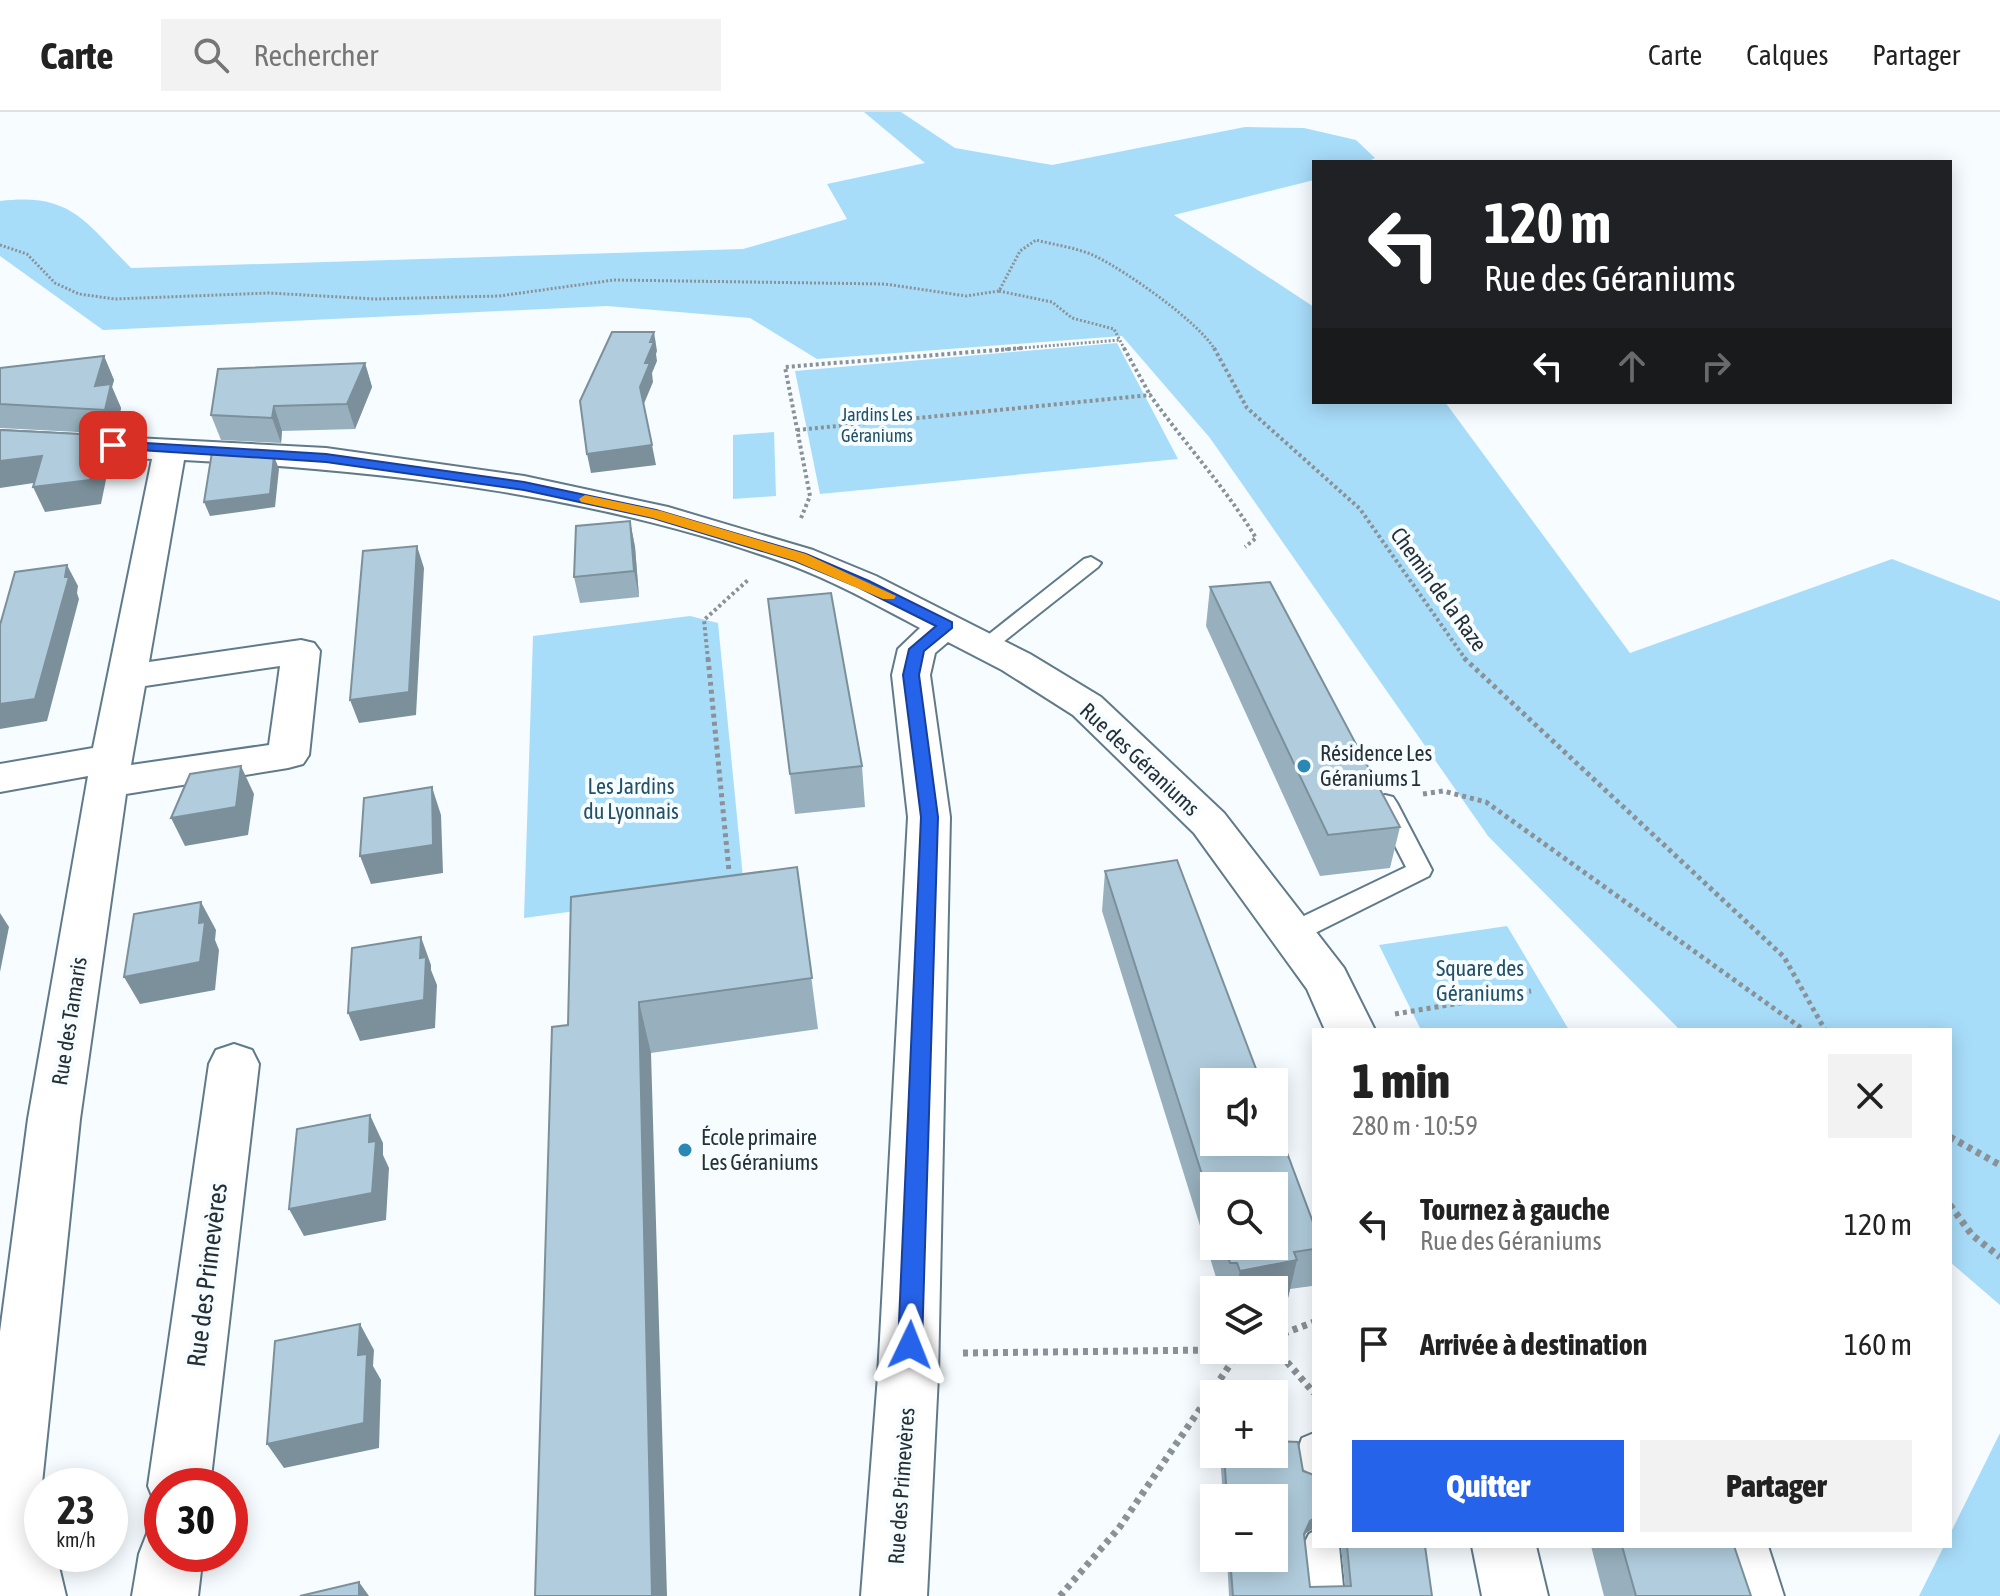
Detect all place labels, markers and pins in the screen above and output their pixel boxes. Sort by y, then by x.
pin [79,411,147,479]
place label: Résidence Les Géraniums 1 [1320,740,1433,791]
marker: Résidence Les Géraniums 1 [1295,757,1313,775]
place label: École primaire Les Géraniums [701,1124,818,1175]
marker: École primaire Les Géraniums [676,1141,694,1159]

